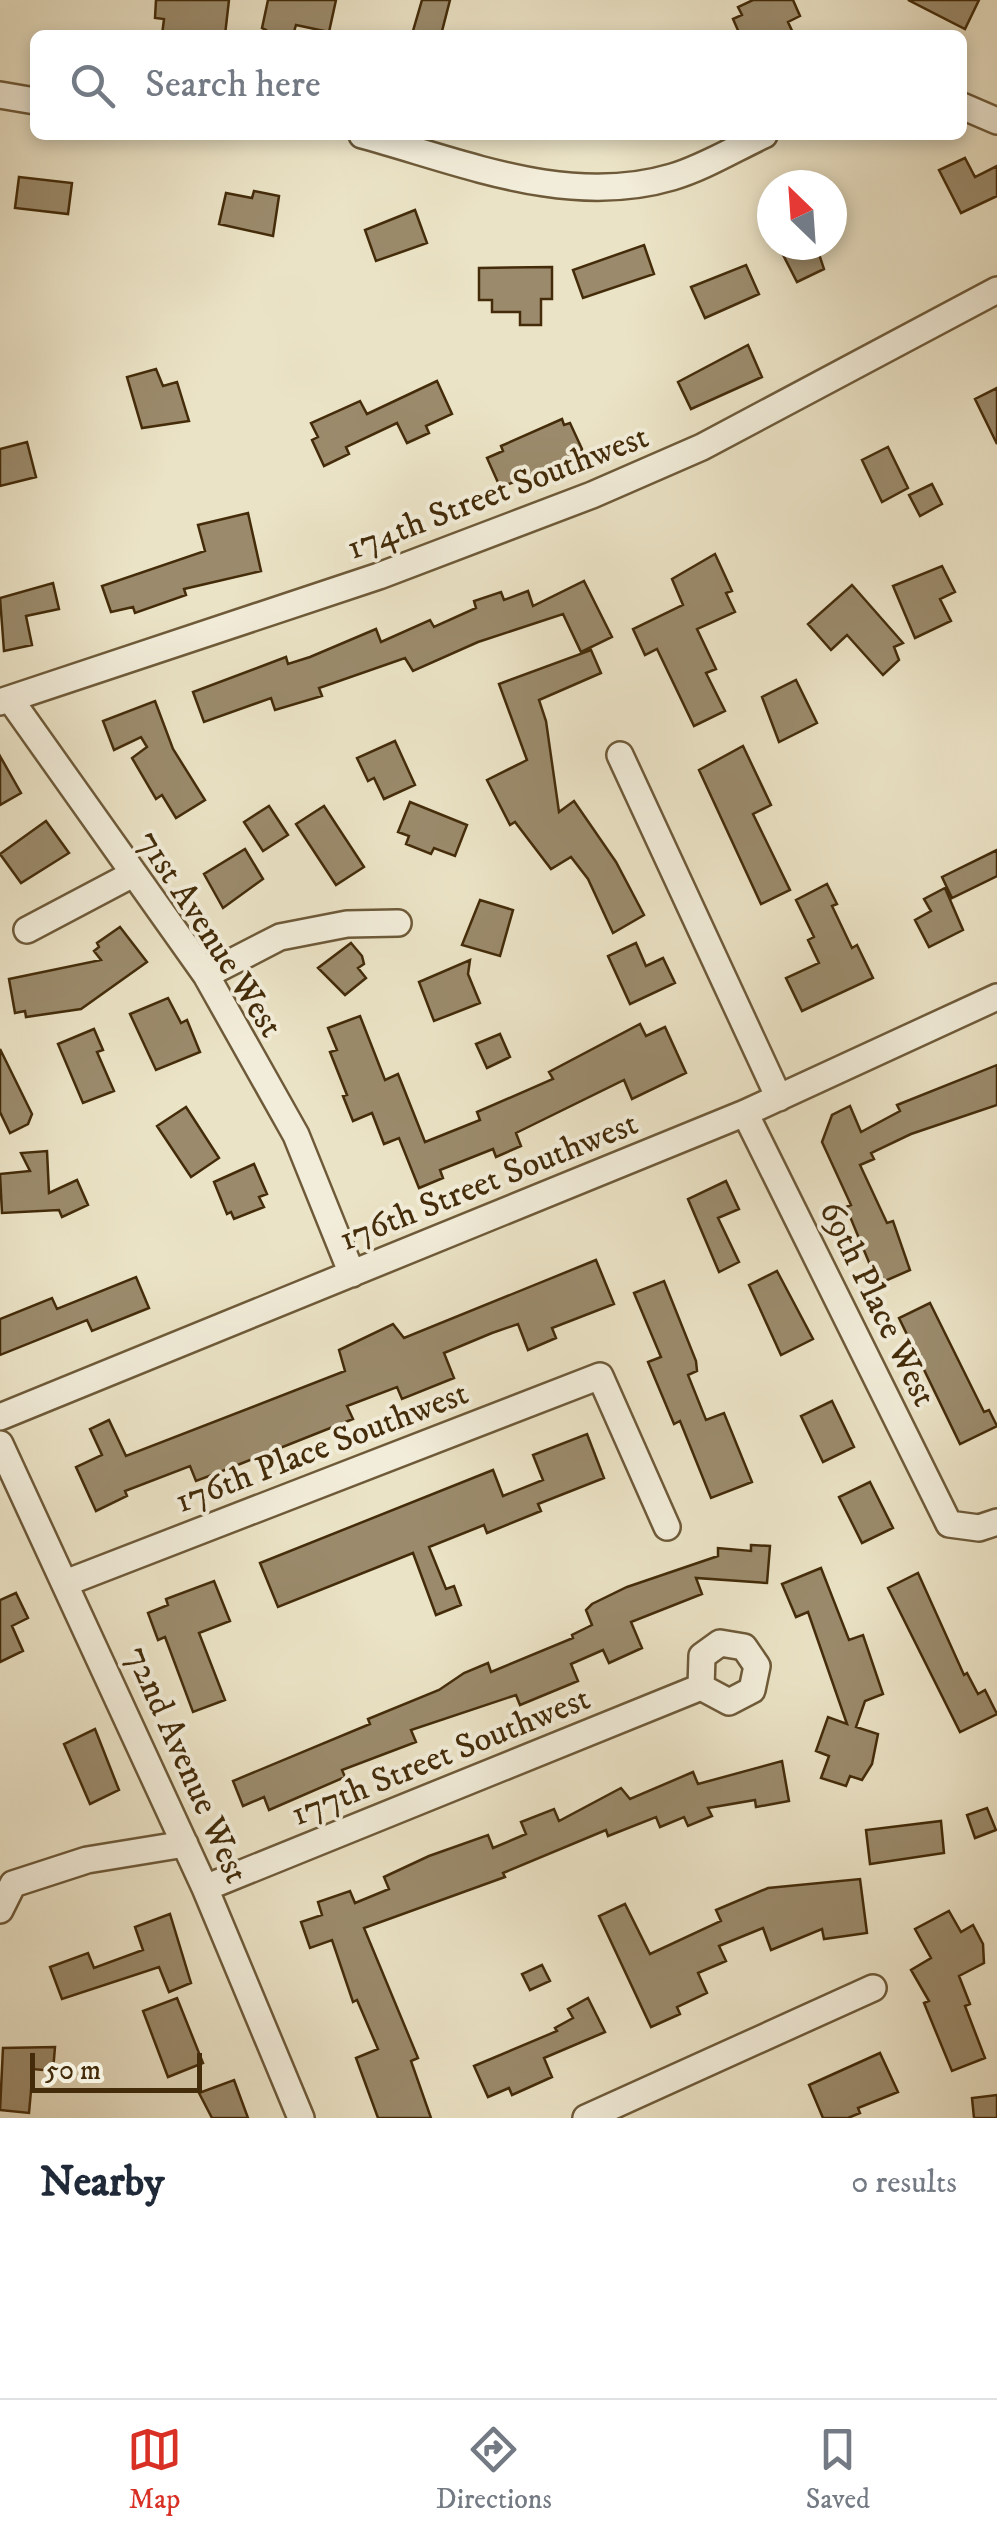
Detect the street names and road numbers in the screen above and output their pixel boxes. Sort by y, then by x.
street label: 174th Street Southwest [341,415,655,571]
street label: 71st Avenue West [126,822,293,1046]
street label: 176th Street Southwest [333,1102,644,1262]
street label: 69th Place West [809,1194,946,1414]
street label: 176th Place Southwest [169,1372,474,1524]
street label: 72nd Avenue West [114,1639,258,1890]
street label: 177th Street Southwest [285,1677,597,1837]

